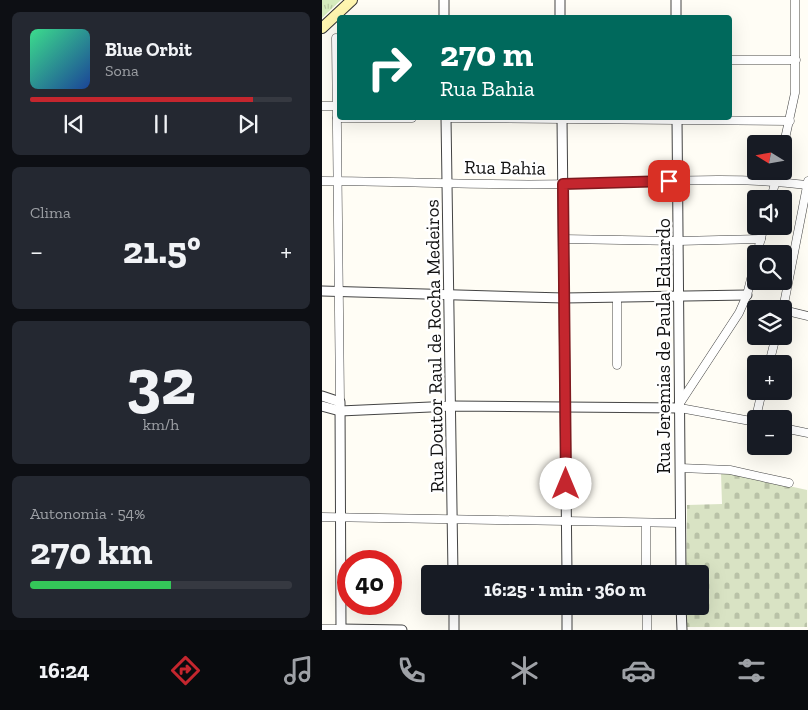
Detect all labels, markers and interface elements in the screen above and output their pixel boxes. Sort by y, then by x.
text: 270 m [440,33,534,75]
icon: right [357,35,422,100]
text: Blue Orbit [105,38,192,61]
text: Sona [105,61,139,80]
text: Rua Bahia [440,75,535,102]
icon: previous [60,110,88,138]
icon: pause [147,110,175,138]
icon: next [234,110,262,138]
north arrow [747,135,792,180]
map controls [747,135,792,455]
street label: Rua Bahia [464,155,546,180]
pin [648,160,690,202]
icon: arrive [655,167,683,195]
button: sound [747,190,792,235]
street label: Rua Doutor Raul de Rocha Medeiros [420,199,449,493]
text: Clima [30,203,71,222]
street label: Rua Jeremias de Paula Eduardo [652,218,675,474]
text: 21.5° [123,227,201,273]
text: − [30,235,43,268]
text: + [280,235,292,268]
button: search [747,245,792,290]
button: layers [747,300,792,345]
text: 32 [126,343,196,421]
button: + [747,355,792,400]
button: − [747,410,792,455]
text: km/h [143,415,179,434]
position arrow [539,457,591,509]
text: Autonomia · 54% [30,504,145,523]
text: 270 km [30,528,153,574]
speed limit sign: 40 [337,550,402,615]
text: 16:25 · 1 min · 360 m [484,578,646,601]
icon: directions [168,653,203,688]
icon: music [281,653,316,688]
icon: phone [394,653,429,688]
icon: climate [507,653,542,688]
icon: car [621,653,656,688]
icon: filters [734,653,769,688]
text: 16:24 [39,657,90,684]

